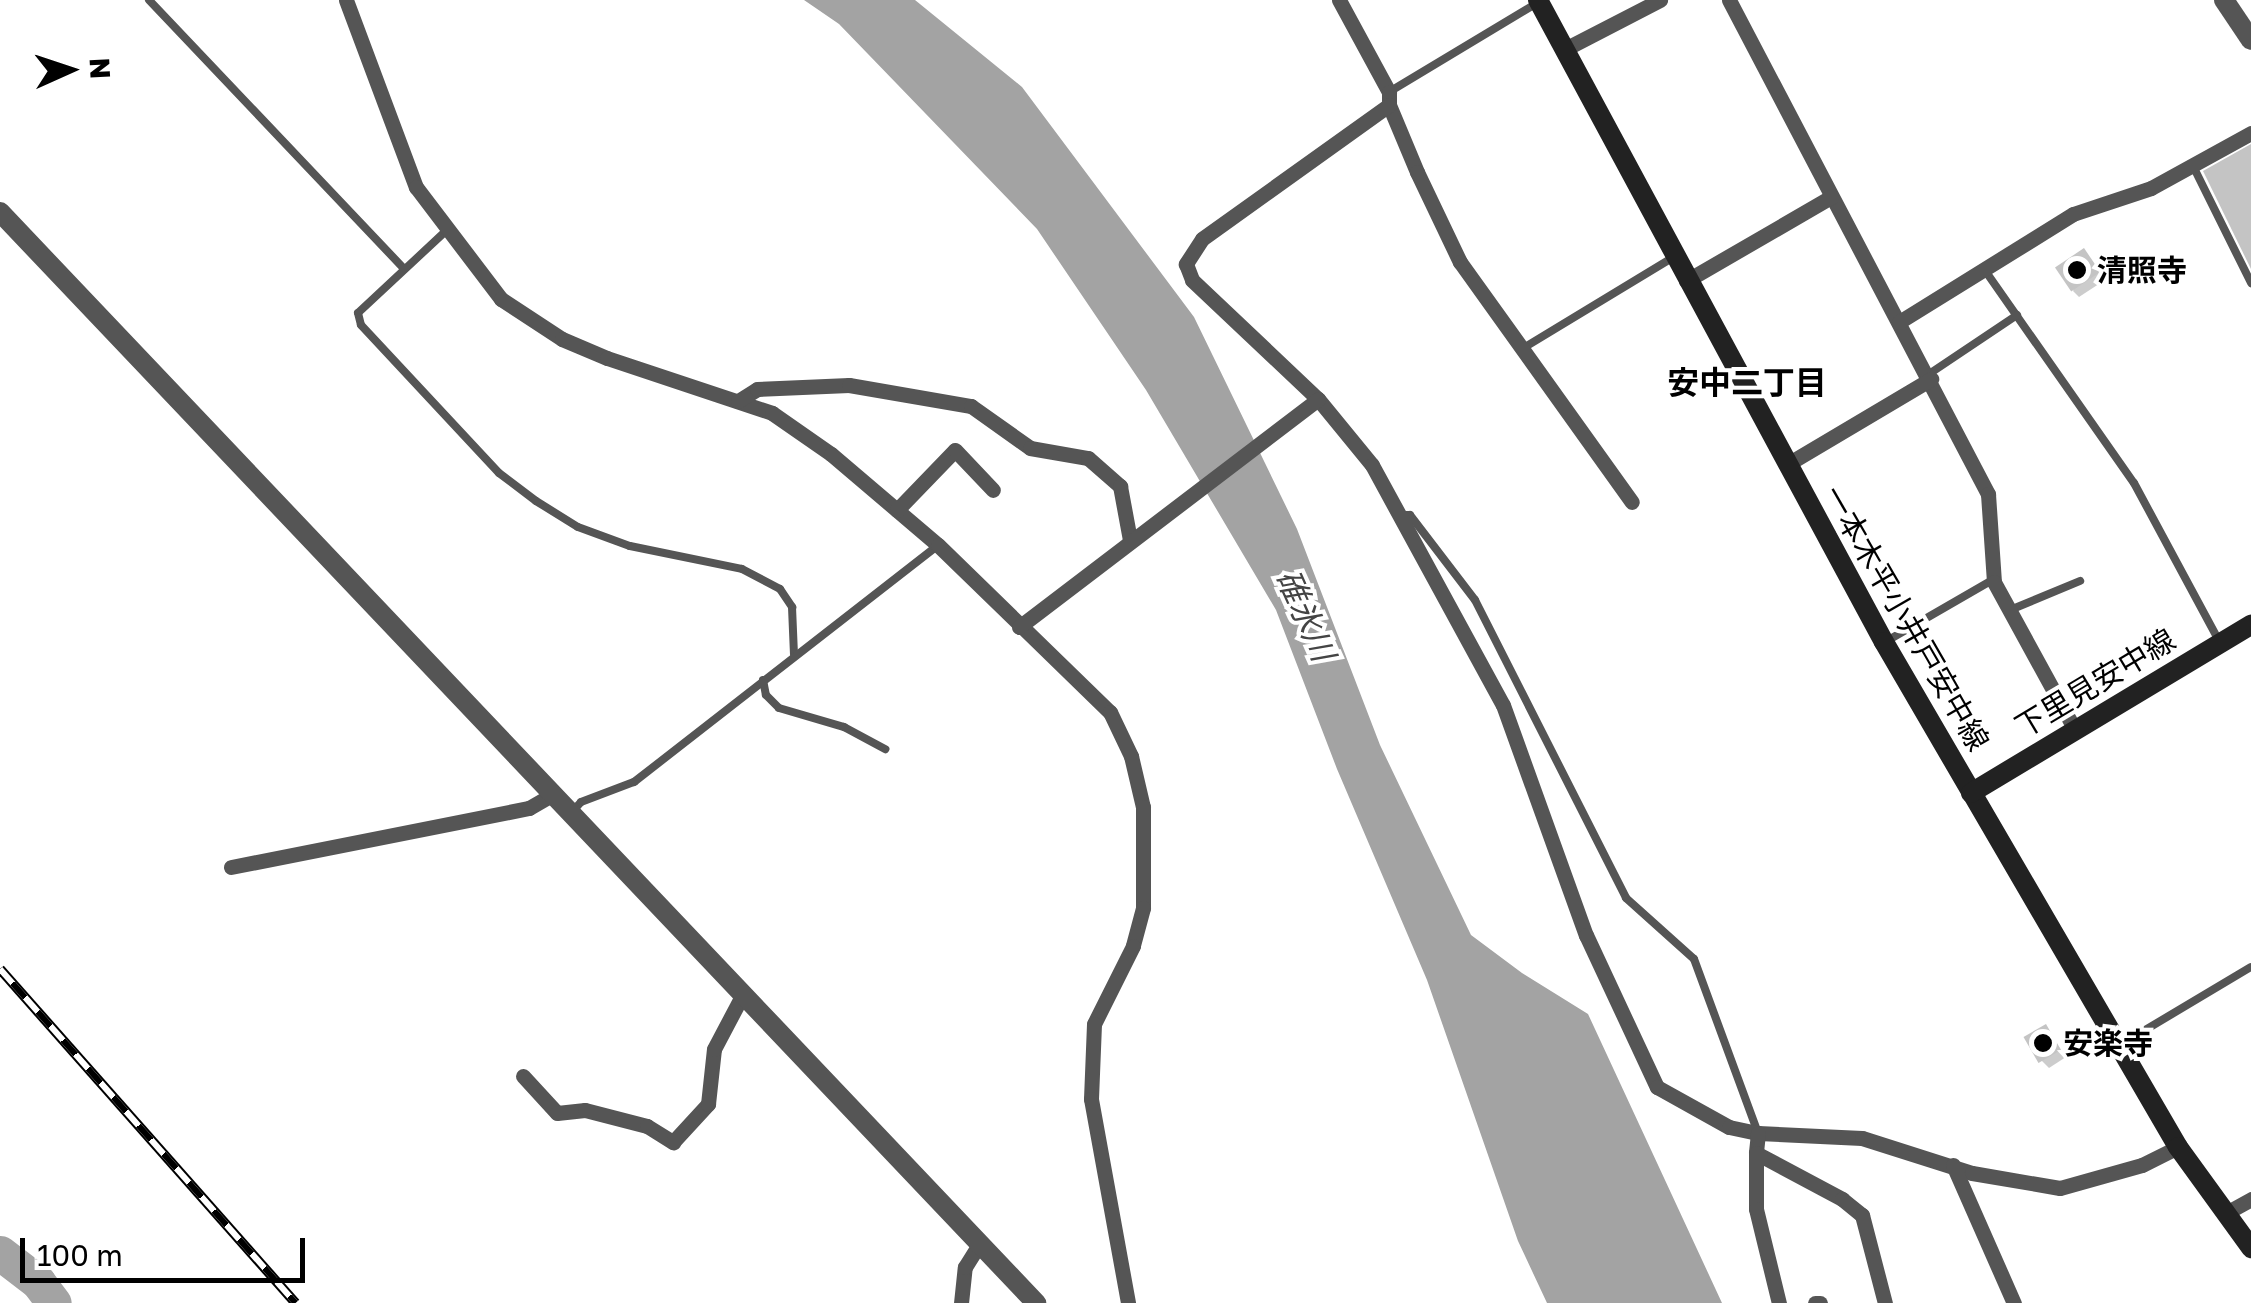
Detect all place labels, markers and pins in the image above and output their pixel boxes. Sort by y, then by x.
place label: 清照寺 [2097,252,2187,288]
marker: 清照寺 [2066,259,2088,281]
place label: 安楽寺 [2063,1025,2153,1061]
marker: 安楽寺 [2032,1032,2054,1054]

